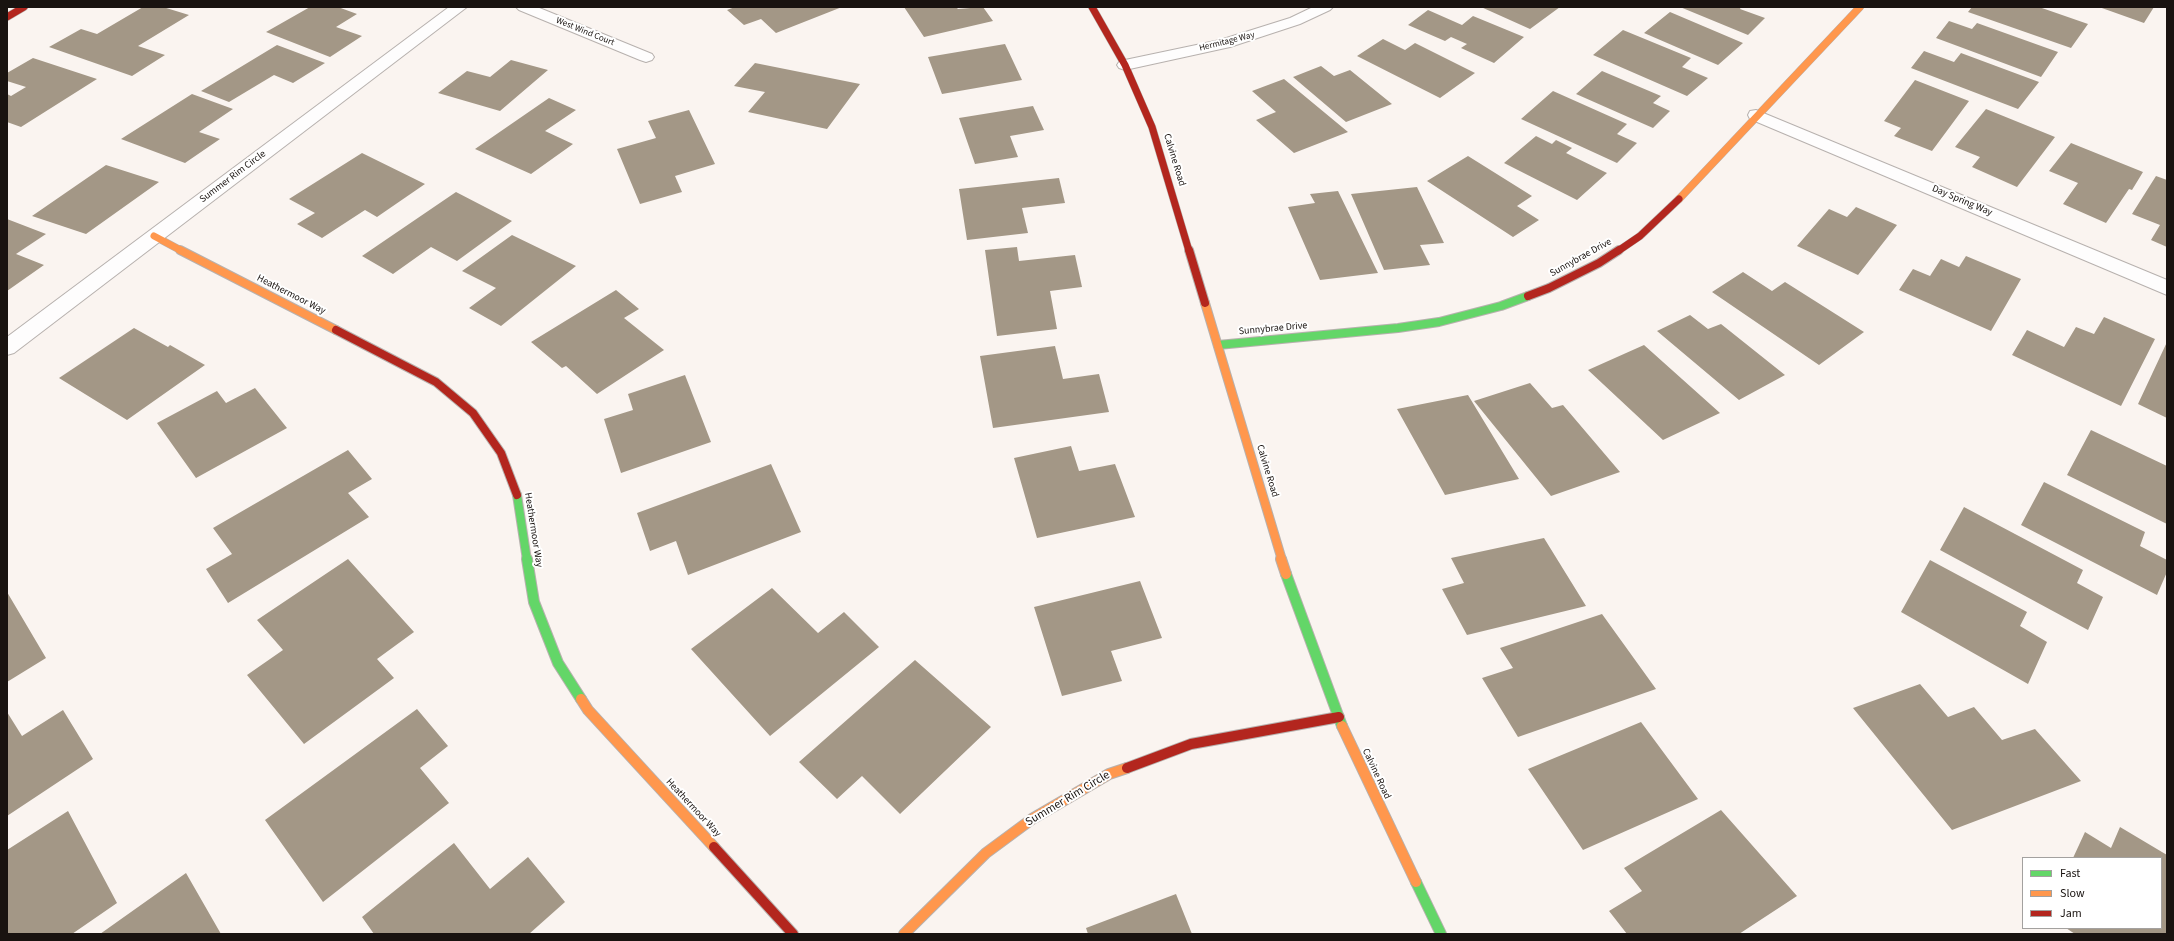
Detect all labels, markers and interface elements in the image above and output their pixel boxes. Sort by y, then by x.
street label: West Wind Court [554,15,616,49]
street label: Hermitage Way [1198,30,1256,54]
street label: Calvine Road [1160,132,1188,188]
street label: Summer Rim Circle [198,148,268,206]
street label: Day Spring Way [1930,183,1994,219]
street label: Sunnybrae Drive [1548,236,1614,280]
street label: Heathermoor Way [255,273,327,317]
street label: Sunnybrae Drive [1238,320,1308,338]
street label: Calvine Road [1253,443,1281,499]
street label: Heathermoor Way [521,492,545,568]
street label: Calvine Road [1359,747,1393,801]
street label: Summer Rim Circle [1023,768,1113,830]
street label: Heathermoor Way [663,776,723,840]
legend [2022,857,2162,929]
text: Fast [2060,865,2080,882]
text: Slow [2060,885,2085,902]
text: Jam [2060,905,2082,922]

